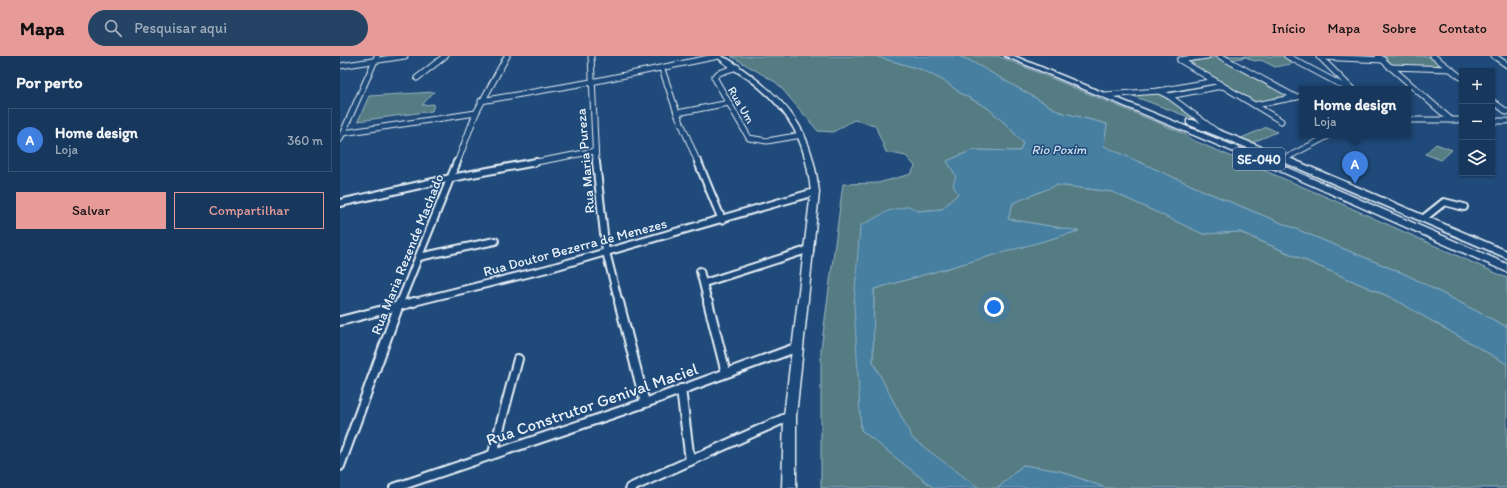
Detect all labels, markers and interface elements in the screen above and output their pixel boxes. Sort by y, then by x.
search box [88,10,368,46]
text: Mapa [20,17,64,40]
icon: search [102,17,124,39]
text: Pesquisar aqui [134,19,227,37]
text: Início [1272,20,1306,37]
text: Mapa [1328,20,1360,37]
text: Sobre [1382,20,1416,37]
text: Contato [1438,20,1487,37]
map controls [1459,68,1495,176]
button: + [1459,68,1495,104]
text: Por perto [16,72,83,92]
street label: Rua Um [725,84,757,126]
popup [1299,86,1411,138]
text: Home design [1314,96,1396,114]
button: − [1459,104,1495,140]
street label: Rua Maria Pureza [572,108,599,214]
text: Loja [1314,114,1336,129]
text: Home design [55,124,138,142]
text: A [26,133,34,148]
text: 360 m [287,133,323,148]
button: layers [1459,140,1495,176]
text: Loja [55,142,78,157]
water label: Rio Poxim [1032,142,1087,157]
road number: SE-040 [1233,148,1285,170]
pin: A [1342,151,1368,184]
street label: Rua Maria Rezende Machado [367,171,448,337]
button: Salvar [16,192,166,229]
button: Compartilhar [174,192,324,229]
street label: Rua Doutor Bezerra de Menezes [481,215,669,280]
your location [984,297,1004,317]
street label: Rua Construtor Genival Maciel [483,358,701,450]

